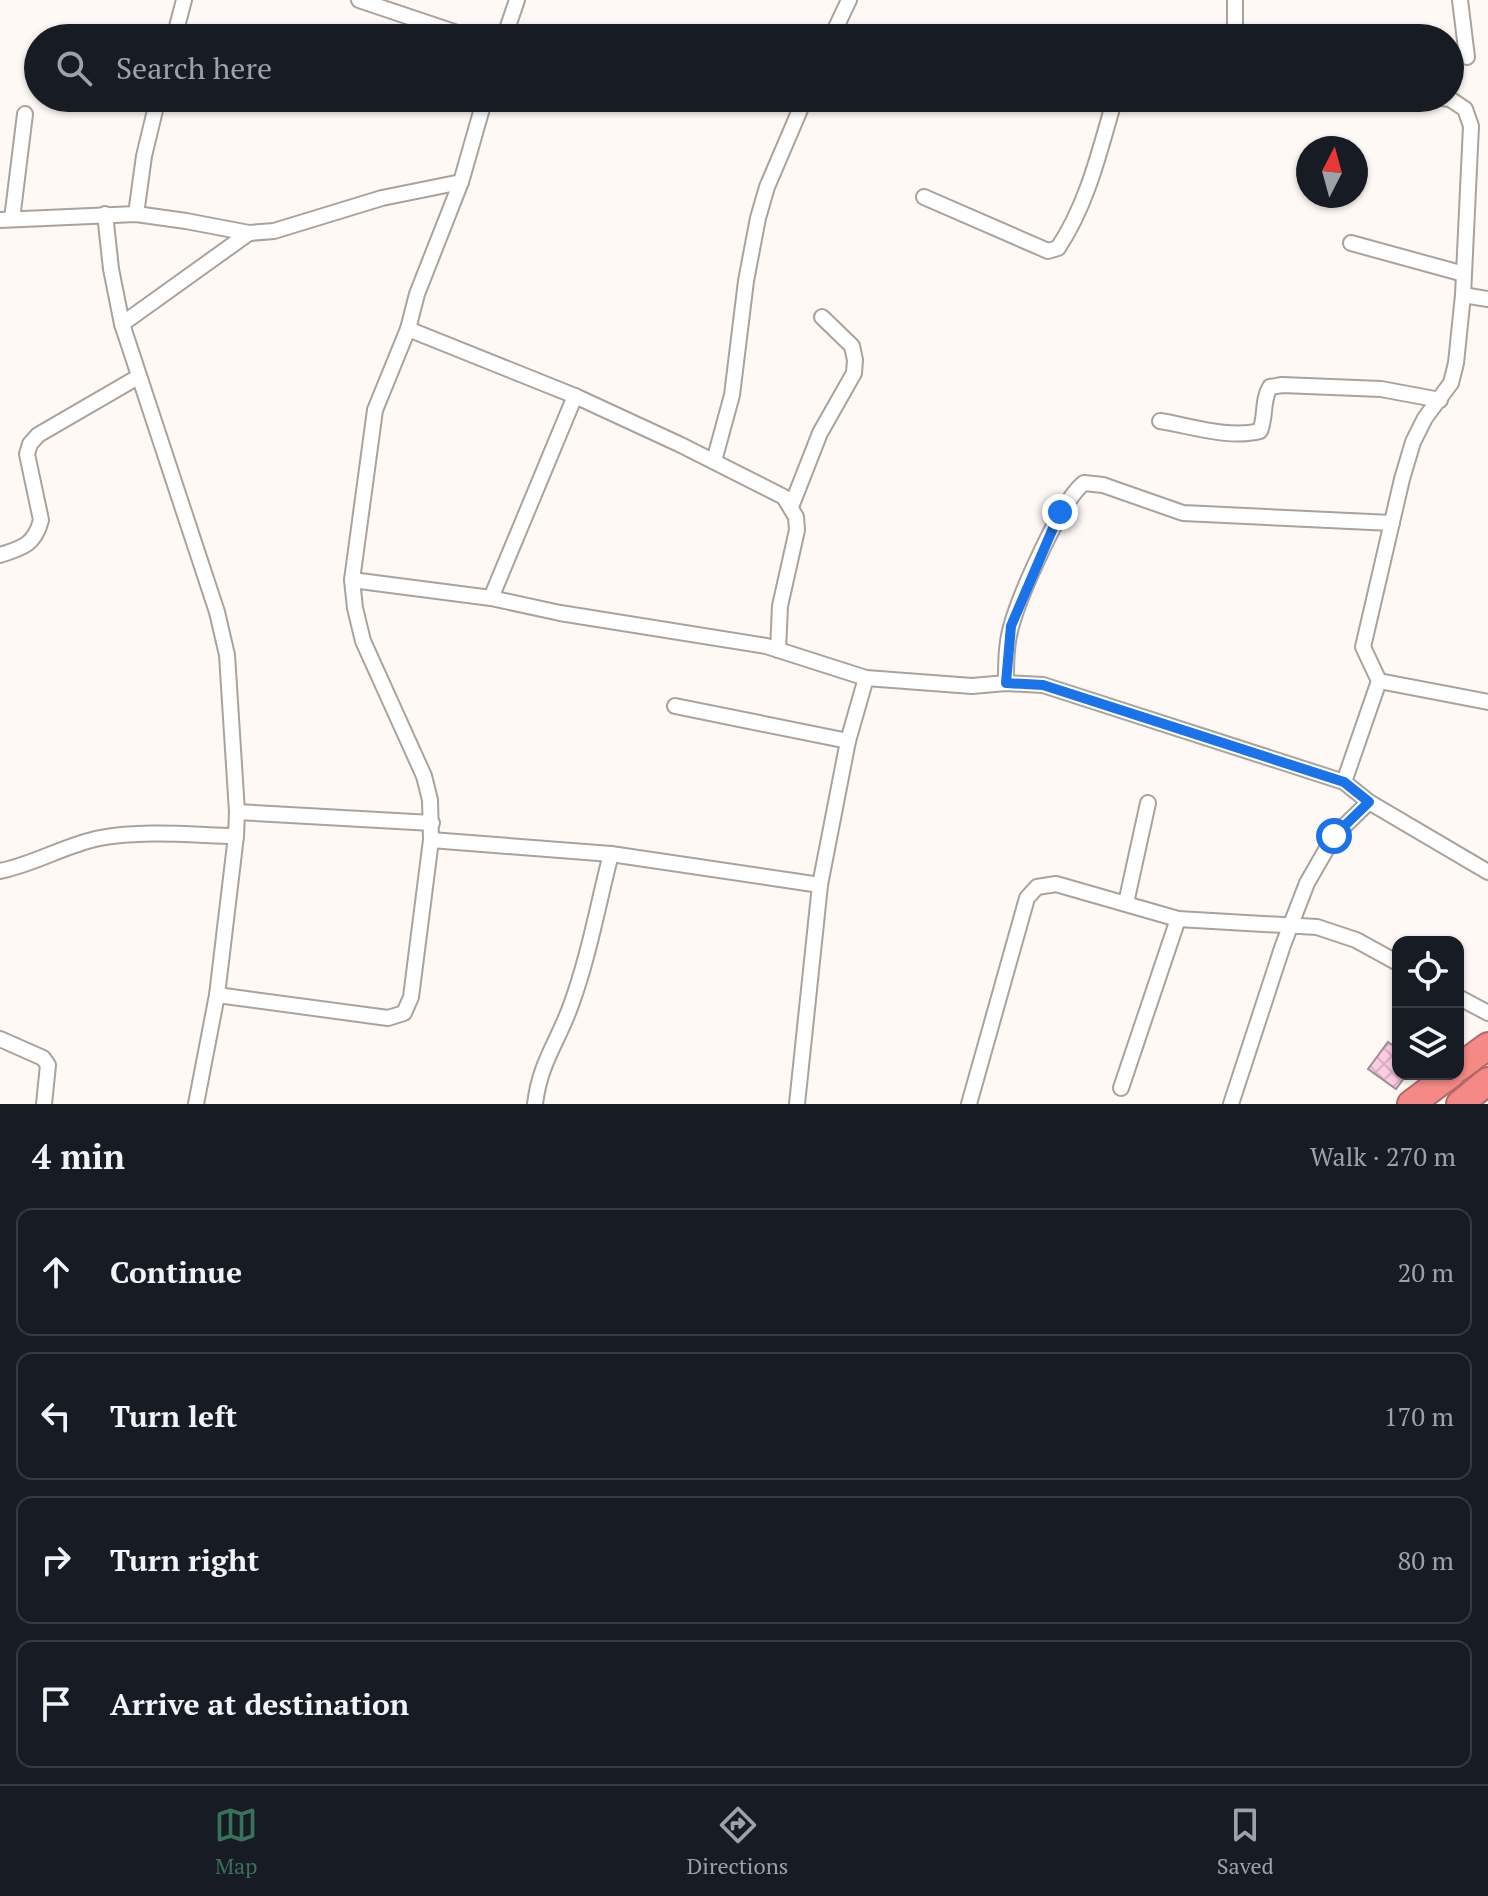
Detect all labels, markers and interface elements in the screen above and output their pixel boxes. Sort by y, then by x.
search box [24,24,1464,112]
icon: search [52,46,96,90]
text: Search here [116,48,272,88]
north arrow [1296,136,1368,208]
route end [1042,494,1078,530]
route start [1316,818,1352,854]
map controls [1392,936,1464,1080]
button: locate [1392,936,1464,1008]
button: layers [1392,1008,1464,1080]
text: 4 min [32,1134,125,1179]
text: Walk · 270 m [1310,1139,1456,1173]
icon: ahead [34,1250,78,1294]
text: Continue [110,1252,242,1292]
text: 20 m [1398,1255,1454,1289]
icon: left [34,1394,78,1438]
text: Turn left [110,1396,237,1436]
text: 170 m [1384,1399,1454,1433]
icon: right [34,1538,78,1582]
text: Turn right [110,1540,259,1580]
text: 80 m [1398,1543,1454,1577]
icon: arrive [34,1682,78,1726]
text: Arrive at destination [110,1684,409,1724]
tab: Map [214,1803,258,1880]
tab: Directions [687,1803,788,1880]
tab: Saved [1217,1803,1274,1880]

